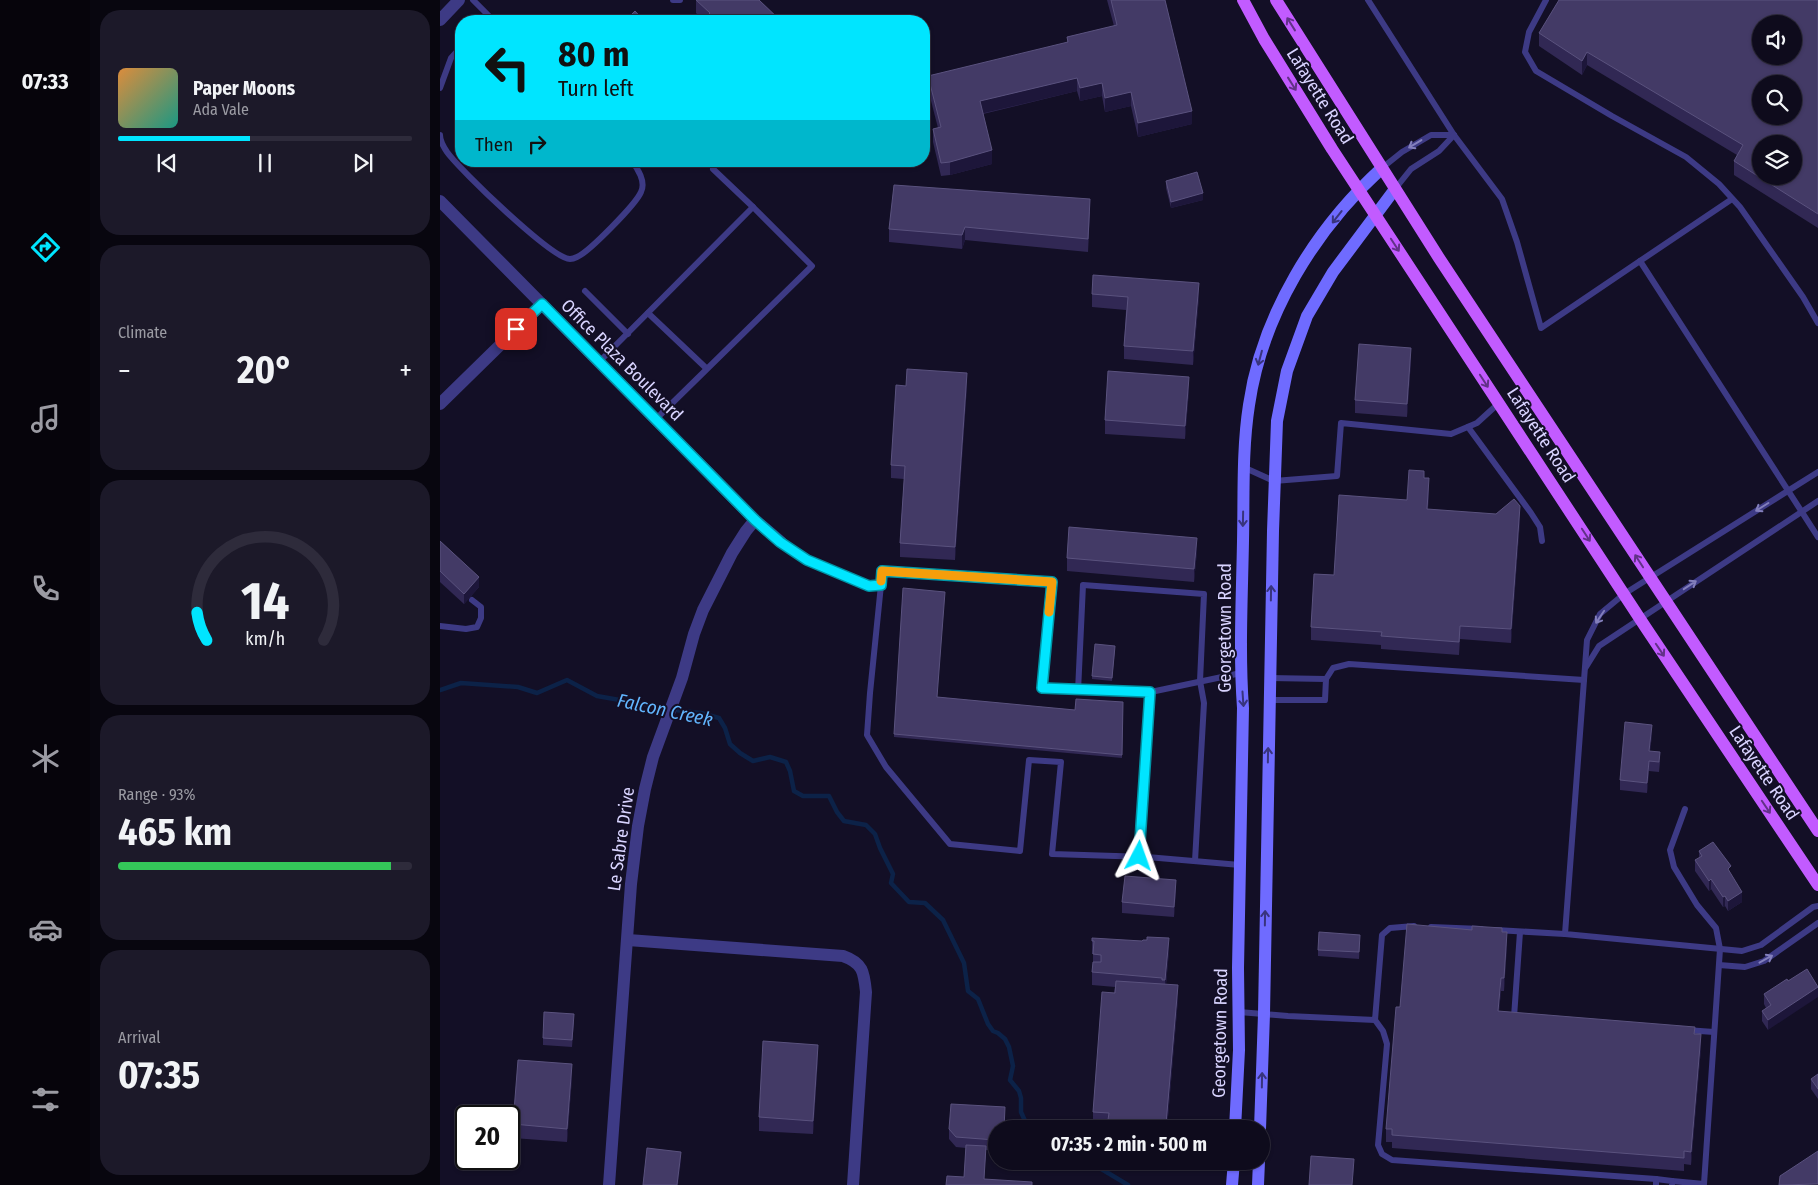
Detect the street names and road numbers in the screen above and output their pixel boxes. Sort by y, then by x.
street label: Lafayette Road [1282,44,1358,148]
street label: Office Plaza Boulevard [556,294,688,426]
street label: Lafayette Road [1502,383,1580,487]
street label: Georgetown Road [1214,563,1236,693]
street label: Lafayette Road [1724,722,1804,824]
street label: Le Sabre Drive [603,785,639,893]
street label: Georgetown Road [1208,968,1232,1098]

